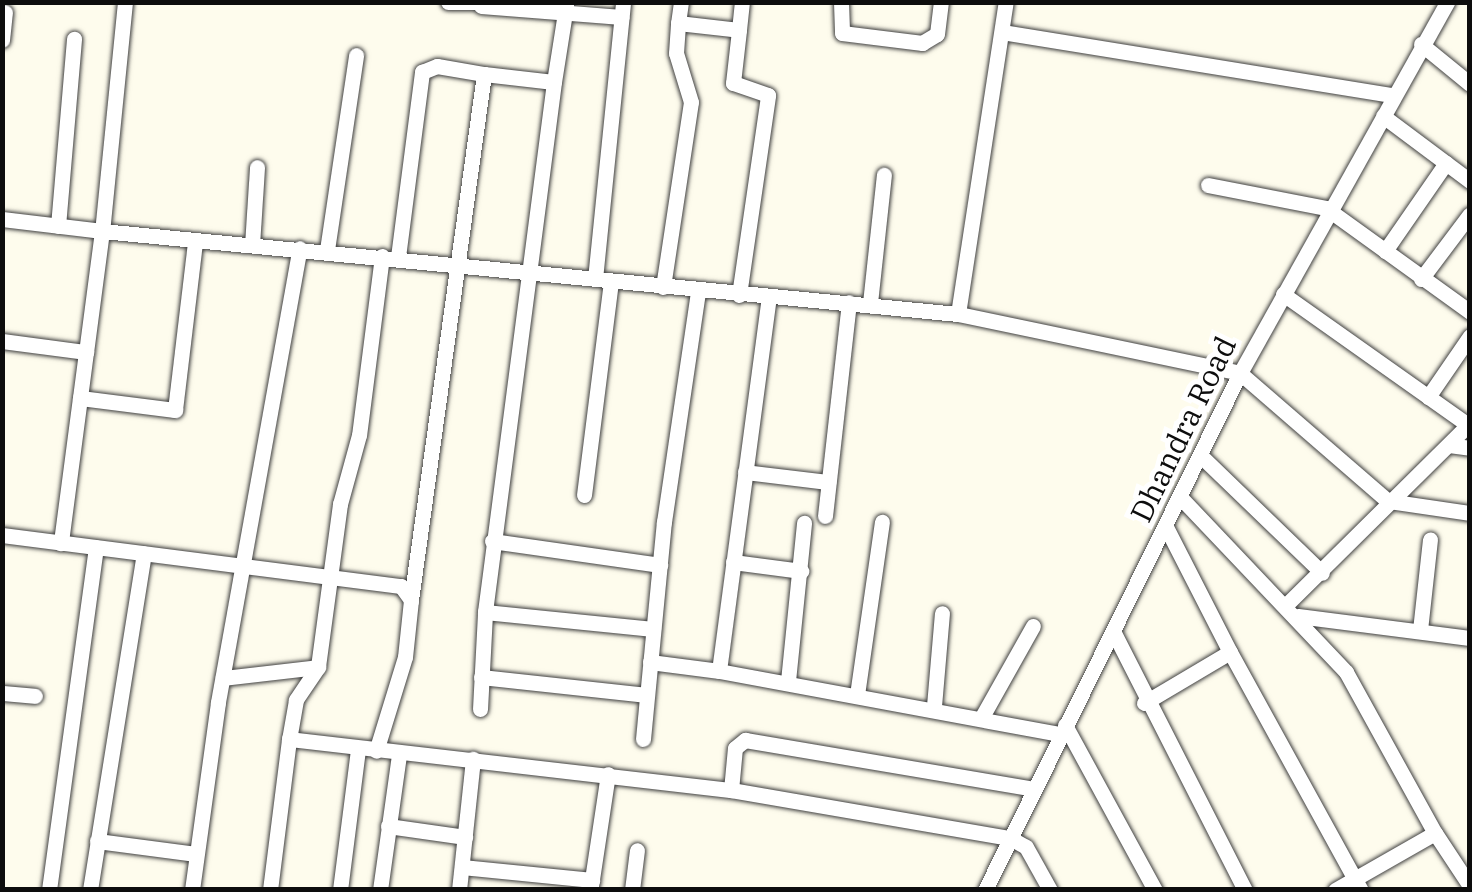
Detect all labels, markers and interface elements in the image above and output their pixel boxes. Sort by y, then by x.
street label: Dhandra Road [1123,330,1243,528]

